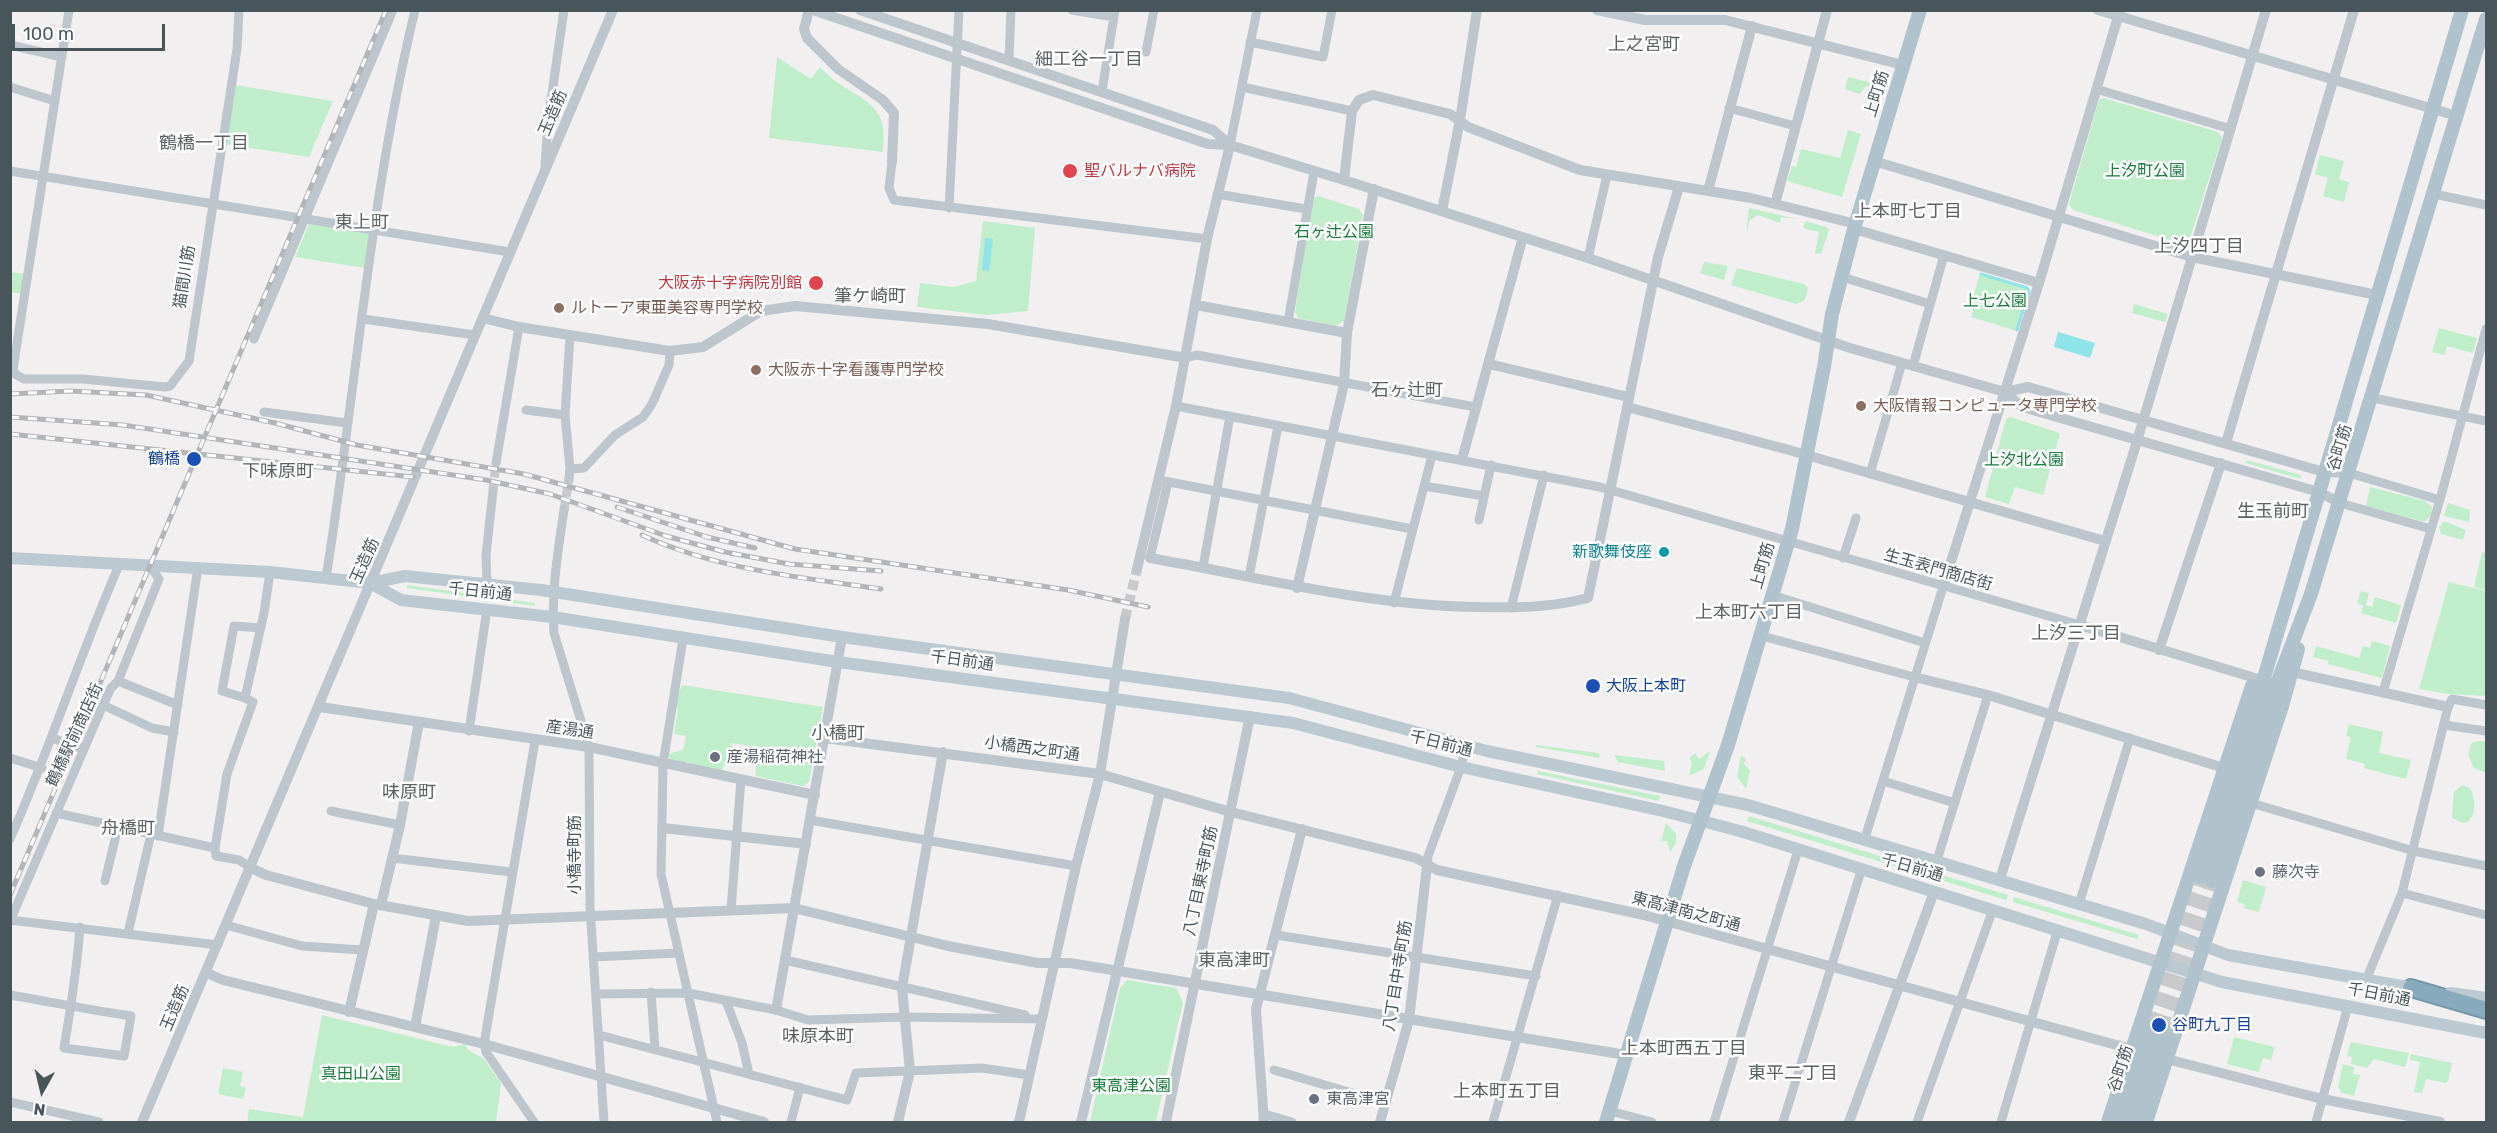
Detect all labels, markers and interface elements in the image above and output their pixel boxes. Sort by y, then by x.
scale bar [15,12,168,50]
text: 100 m [23,23,74,45]
district label: 上之宮町 [1608,34,1680,56]
district label: 細工谷一丁目 [1035,49,1143,71]
street label: 上町筋 [1861,68,1893,120]
street label: 玉造筋 [535,87,571,139]
district label: 鶴橋一丁目 [159,133,249,155]
place label: 聖バルナバ病院 [1084,161,1196,181]
park label: 上汐町公園 [2105,161,2185,181]
marker: 聖バルナバ病院 [1061,162,1079,180]
district label: 上本町七丁目 [1854,201,1962,223]
district label: 東上町 [335,212,389,234]
park label: 石ヶ辻公園 [1294,222,1374,242]
district label: 上汐四丁目 [2154,236,2244,258]
street label: 猫間川筋 [171,244,199,310]
place label: 大阪赤十字病院別館 [658,273,802,293]
marker: 大阪赤十字病院別館 [807,274,825,292]
district label: 筆ケ崎町 [834,286,906,308]
park label: 上七公園 [1963,291,2027,311]
place label: ルトーア東亜美容専門学校 [571,298,763,318]
marker: ルトーア東亜美容専門学校 [552,301,566,315]
place label: 大阪赤十字看護専門学校 [768,360,944,380]
marker: 大阪赤十字看護専門学校 [749,363,763,377]
district label: 石ヶ辻町 [1371,380,1443,402]
place label: 大阪情報コンピュータ専門学校 [1873,396,2097,416]
marker: 大阪情報コンピュータ専門学校 [1854,399,1868,413]
street label: 谷町筋 [2324,422,2356,474]
place label: 鶴橋 [148,449,180,469]
marker: 鶴橋 [185,450,203,468]
park label: 上汐北公園 [1984,450,2064,470]
district label: 下味原町 [242,461,314,483]
district label: 生玉前町 [2237,501,2309,523]
street label: 玉造筋 [346,535,384,587]
street label: 上町筋 [1747,540,1779,592]
place label: 新歌舞伎座 [1572,542,1652,562]
marker: 新歌舞伎座 [1657,545,1671,559]
street label: 生玉表門商店街 [1882,545,1994,595]
street label: 千日前通 [447,579,513,605]
district label: 上本町六丁目 [1695,602,1803,624]
district label: 上汐三丁目 [2031,623,2121,645]
street label: 千日前通 [929,647,995,675]
place label: 大阪上本町 [1606,676,1686,696]
marker: 大阪上本町 [1584,677,1602,695]
street label: 鶴橋駅前商店街 [43,680,107,790]
street label: 産湯通 [545,717,595,743]
district label: 小橋町 [811,723,865,745]
street label: 千日前通 [1408,727,1474,761]
street label: 小橋西之町通 [983,733,1081,765]
place label: 産湯稲荷神社 [727,747,823,767]
marker: 産湯稲荷神社 [708,750,722,764]
district label: 味原町 [382,782,436,804]
street label: 小橋寺町筋 [565,815,585,895]
district label: 舟橋町 [101,818,155,840]
street label: 八丁目東寺町筋 [1180,824,1222,938]
street label: 千日前通 [1879,850,1945,886]
place label: 藤次寺 [2272,862,2320,882]
marker: 藤次寺 [2253,865,2267,879]
street label: 東高津南之町通 [1629,888,1743,936]
street label: 八丁目中寺町筋 [1380,919,1416,1033]
district label: 東高津町 [1198,950,1270,972]
street label: 千日前通 [2346,979,2412,1011]
street label: 玉造筋 [157,982,193,1034]
place label: 谷町九丁目 [2172,1015,2252,1035]
marker: 谷町九丁目 [2150,1016,2168,1034]
district label: 味原本町 [782,1026,854,1048]
district label: 上本町西五丁目 [1621,1038,1747,1060]
street label: 谷町筋 [2104,1043,2138,1095]
north arrow [12,1061,72,1121]
district label: 東平二丁目 [1748,1063,1838,1085]
park label: 真田山公園 [321,1064,401,1084]
park label: 東高津公園 [1091,1076,1171,1096]
district label: 上本町五丁目 [1453,1081,1561,1103]
place label: 東高津宮 [1326,1089,1390,1109]
marker: 東高津宮 [1307,1092,1321,1106]
text: N [32,1099,46,1120]

